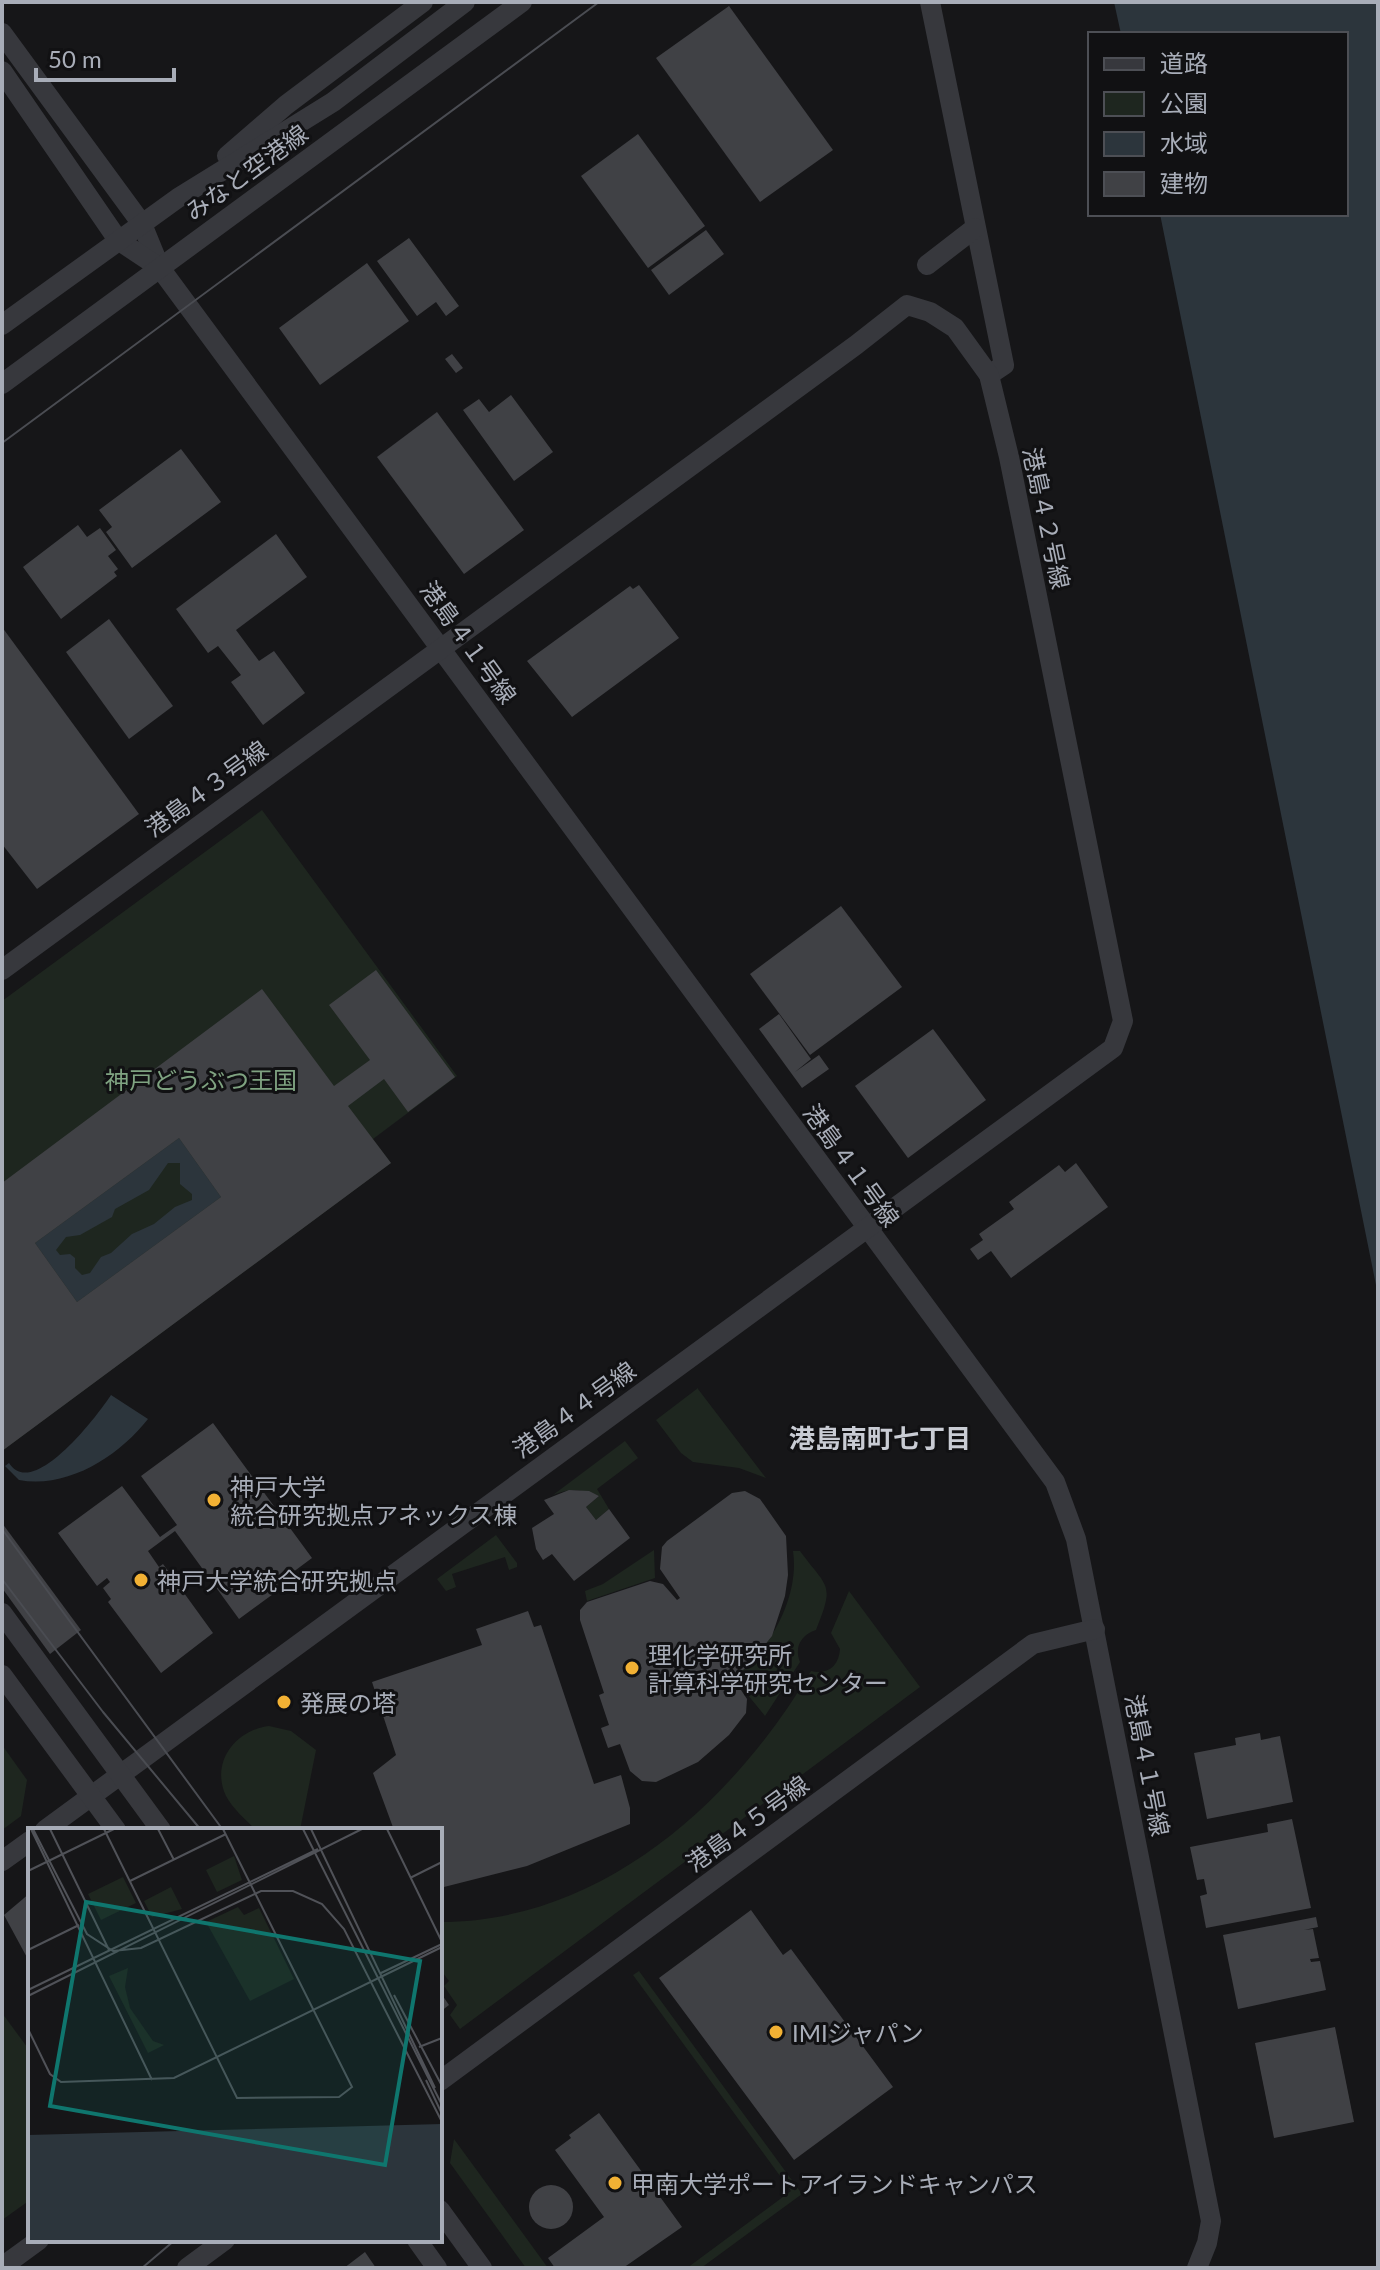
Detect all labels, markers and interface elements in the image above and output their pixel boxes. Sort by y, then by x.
scale bar [36,32,174,82]
legend [1088,32,1348,216]
text: 50 m [48,44,102,73]
text: 道路 [1160,48,1208,77]
text: 公園 [1160,88,1208,117]
street label: みなと空港線 [179,118,313,226]
text: 水域 [1160,128,1208,157]
text: 建物 [1160,168,1208,197]
street label: 港島４２号線 [1018,445,1076,591]
street label: 港島４１号線 [415,575,523,709]
street label: 港島４３号線 [139,734,273,842]
park label: 神戸どうぶつ王国 [105,1065,297,1094]
street label: 港島４１号線 [798,1098,906,1232]
street label: 港島４４号線 [507,1355,641,1463]
district label: 港島南町七丁目 [789,1422,971,1454]
place label: 神戸大学 統合研究拠点アネックス棟 [230,1472,517,1529]
marker: 神戸大学 統合研究拠点アネックス棟 [205,1491,223,1509]
place label: 神戸大学統合研究拠点 [157,1566,397,1595]
marker: 神戸大学統合研究拠点 [132,1571,150,1589]
place label: 理化学研究所 計算科学研究センター [648,1640,888,1697]
marker: 理化学研究所 計算科学研究センター [623,1659,641,1677]
place label: 発展の塔 [300,1688,396,1717]
street label: 港島４１号線 [1120,1692,1176,1838]
marker: 発展の塔 [275,1693,293,1711]
street label: 港島４５号線 [680,1769,814,1877]
inset map [28,1828,442,2242]
place label: IMIジャパン [792,2018,924,2047]
marker: IMIジャパン [767,2023,785,2041]
place label: 甲南大学ポートアイランドキャンパス [631,2169,1038,2198]
marker: 甲南大学ポートアイランドキャンパス [606,2174,624,2192]

